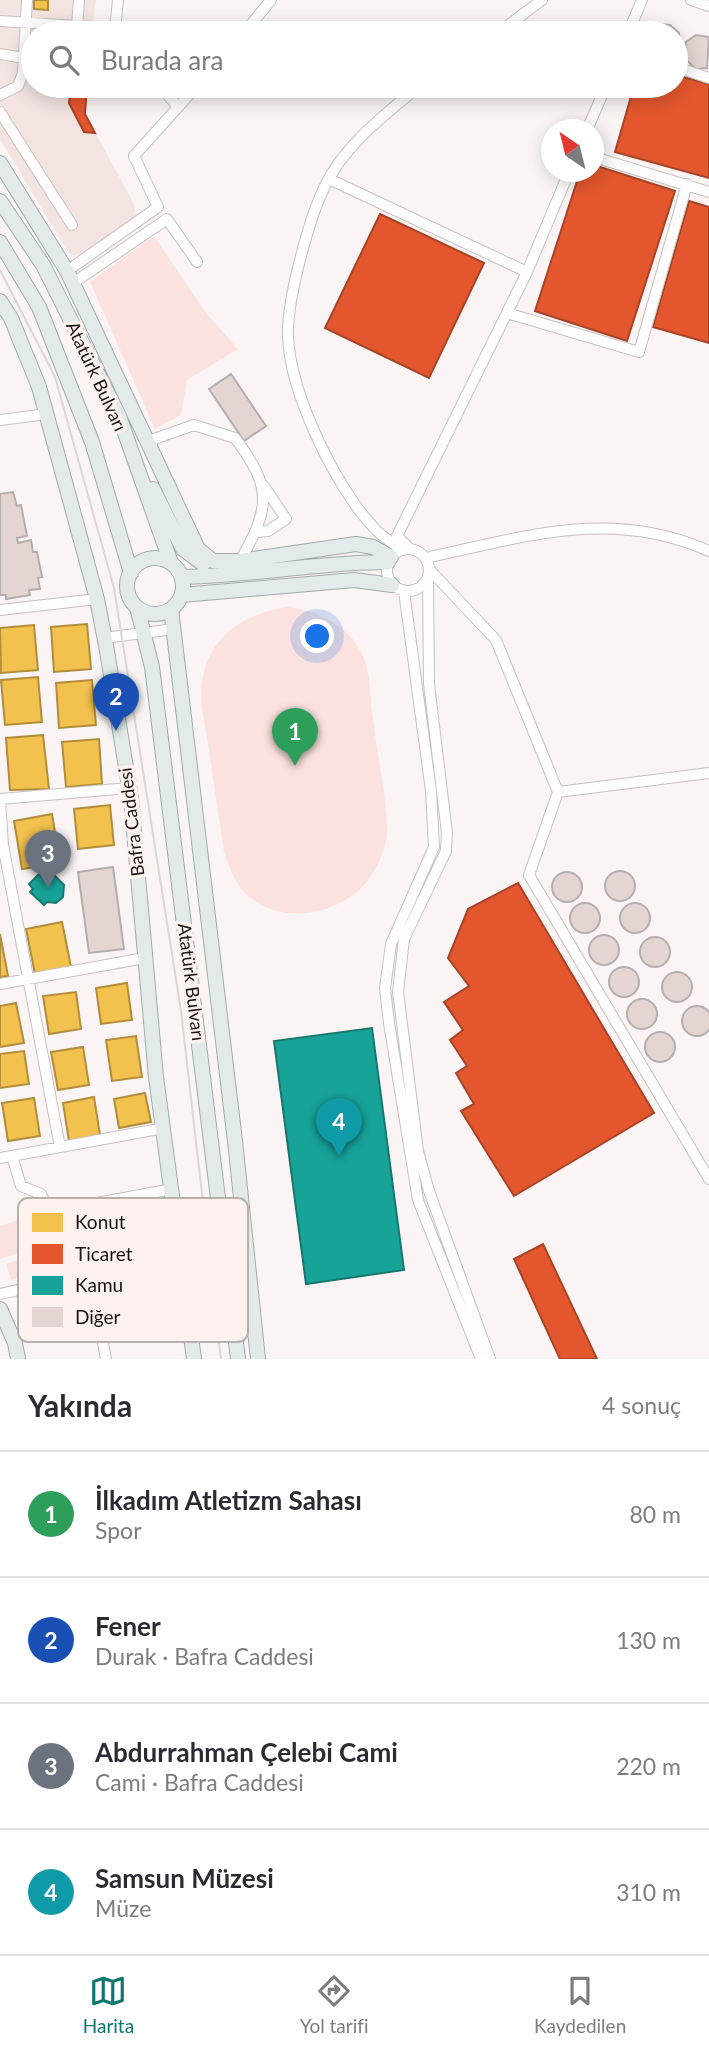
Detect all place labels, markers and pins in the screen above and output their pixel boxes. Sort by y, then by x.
pin: 2 [93,673,139,731]
pin: 1 [272,708,318,766]
pin: 3 [25,830,71,888]
pin: 4 [316,1098,362,1156]

